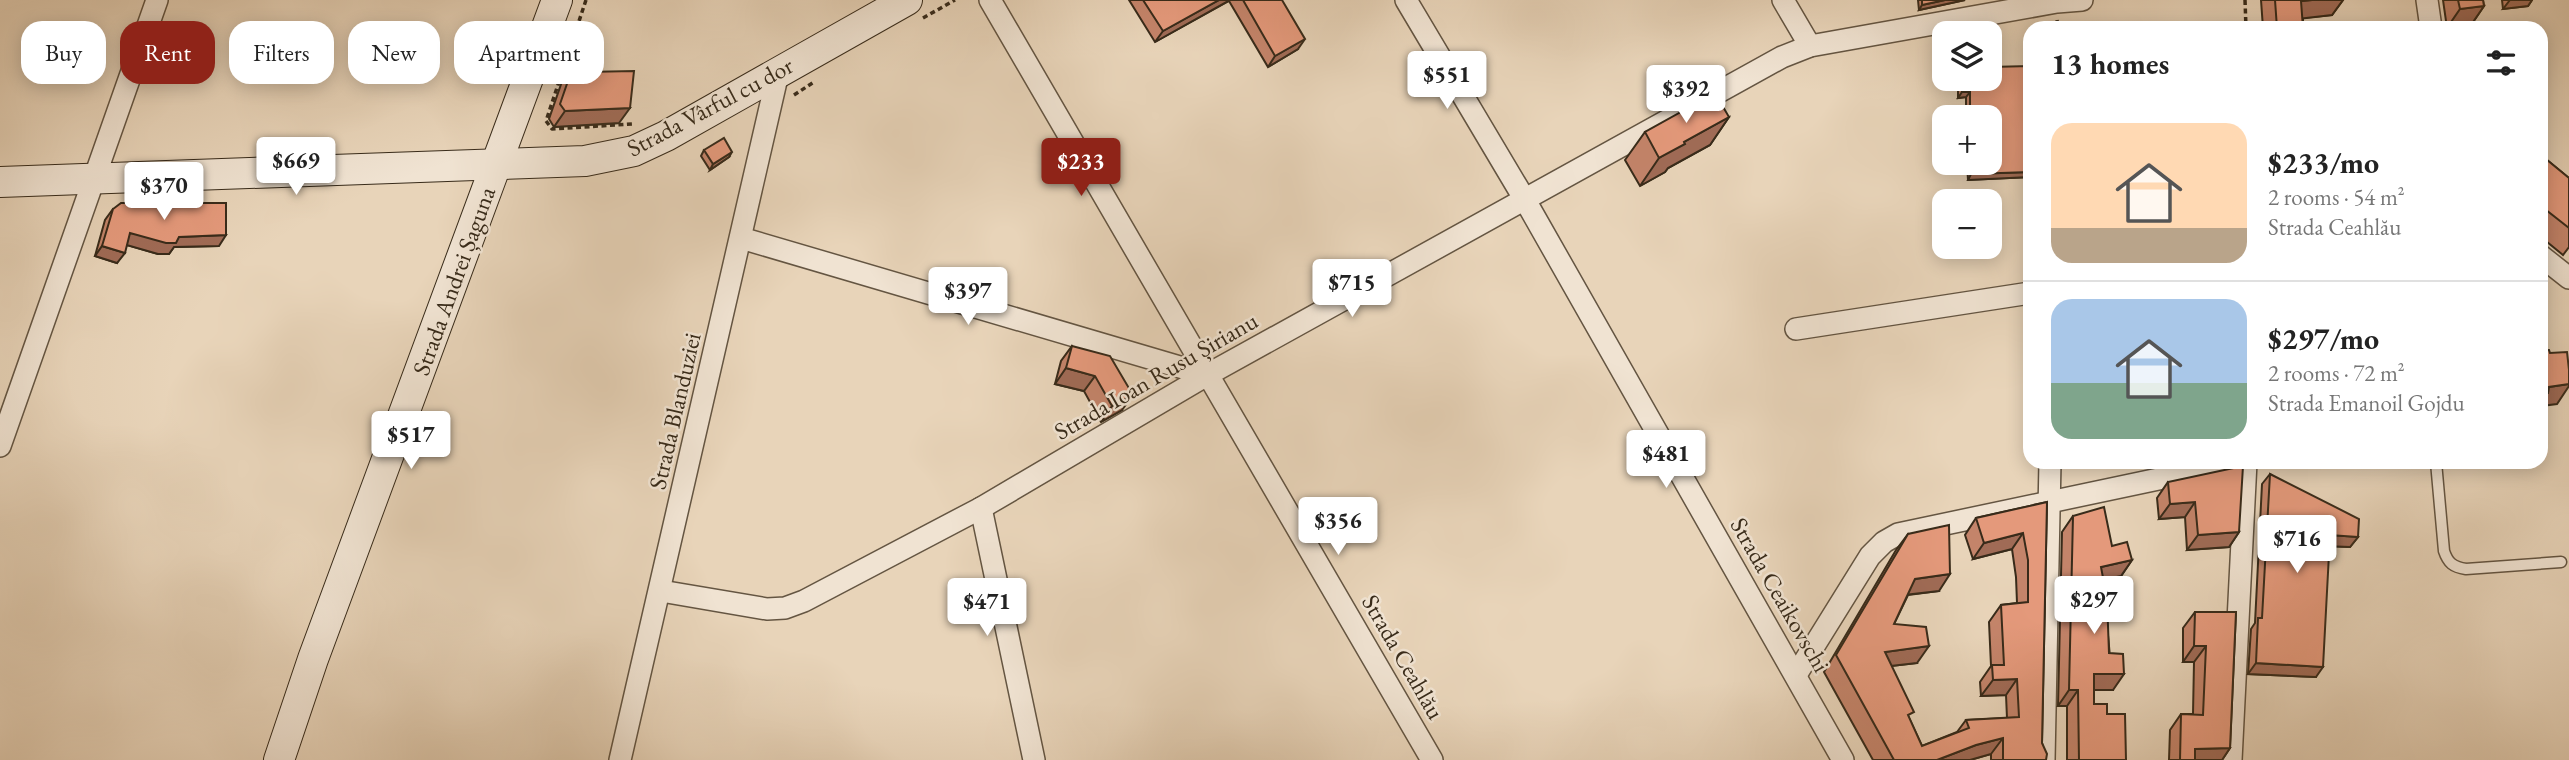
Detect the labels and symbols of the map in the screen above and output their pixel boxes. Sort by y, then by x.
street label: Strada Vârful cu dor [621,50,798,163]
pin: $551 [1406,52,1488,111]
pin: $392 [1645,66,1727,125]
pin: $669 [255,138,337,197]
pin: $233 [1040,138,1122,198]
pin: $370 [123,162,205,222]
street label: Strada Andrei Șaguna [405,182,502,379]
pin: $715 [1311,260,1393,319]
pin: $397 [927,268,1009,327]
street label: Strada Ioan Rusu Șirianu [1048,304,1263,447]
street label: Strada Blanduziei [641,329,708,492]
pin: $517 [370,412,452,471]
pin: $481 [1625,430,1707,490]
pin: $356 [1297,498,1379,557]
street label: Strada Ceaikovschi [1724,512,1837,678]
pin: $716 [2256,516,2338,575]
pin: $297 [2053,576,2135,636]
pin: $471 [946,578,1028,638]
street label: Strada Ceahlău [1355,589,1452,725]

